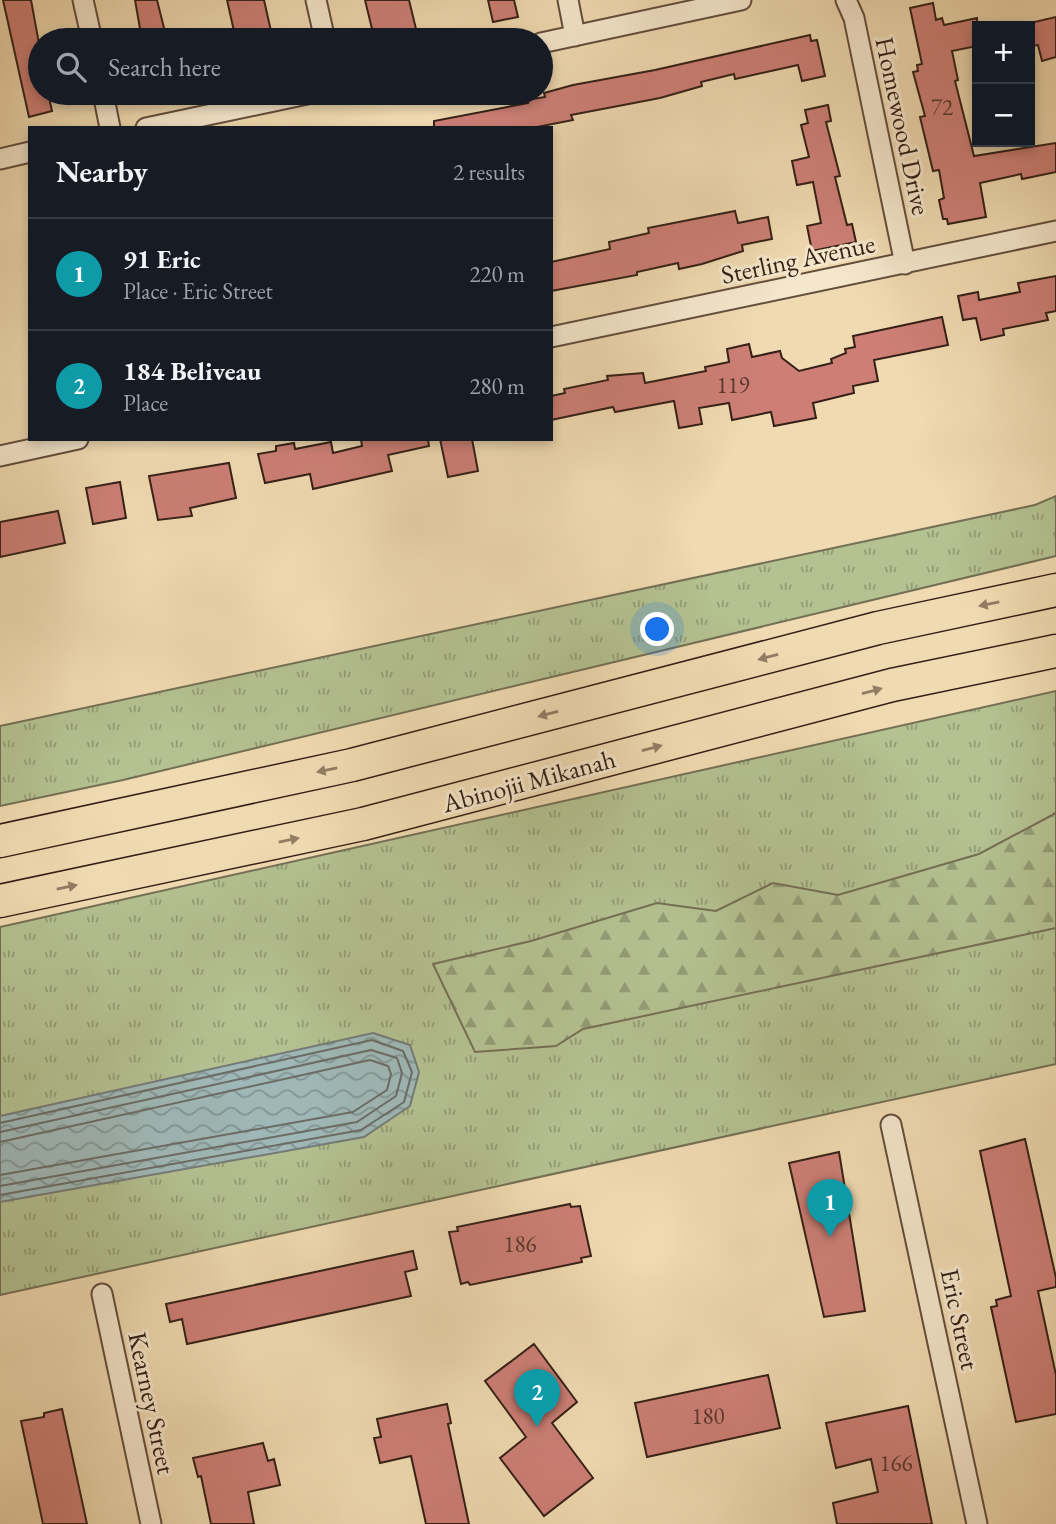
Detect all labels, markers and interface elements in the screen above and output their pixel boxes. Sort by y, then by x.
map controls [972,21,1035,147]
button: + [972,21,1035,84]
search box [28,28,553,105]
street label: Homewood Drive [868,34,938,218]
icon: search [52,48,90,86]
text: Search here [108,50,221,84]
button: − [972,84,1035,147]
house number: 72 [931,92,953,122]
text: Nearby [56,152,148,191]
text: 2 results [453,157,525,187]
street label: Sterling Avenue [718,226,878,292]
text: 91 Eric [123,242,201,276]
text: 1 [73,259,85,289]
text: 220 m [469,259,525,289]
text: Place · Eric Street [123,276,273,306]
text: 184 Beliveau [123,354,261,388]
house number: 119 [716,370,750,400]
text: 2 [73,371,85,401]
text: 280 m [469,371,525,401]
text: Place [123,388,168,418]
one-way arrow [978,599,1000,610]
your location [640,612,674,646]
one-way arrow [757,652,779,663]
one-way arrow [862,685,883,695]
one-way arrow [537,709,559,720]
street label: Abinojii Mikanah [438,742,619,821]
one-way arrow [642,742,664,753]
one-way arrow [316,765,338,776]
one-way arrow [278,834,300,845]
one-way arrow [56,881,78,892]
pin: 1 [807,1179,853,1237]
house number: 186 [503,1229,537,1259]
street label: Eric Street [933,1265,987,1373]
street label: Kearney Street [120,1329,184,1477]
pin: 2 [514,1369,560,1427]
house number: 180 [691,1401,725,1431]
house number: 166 [879,1448,913,1478]

